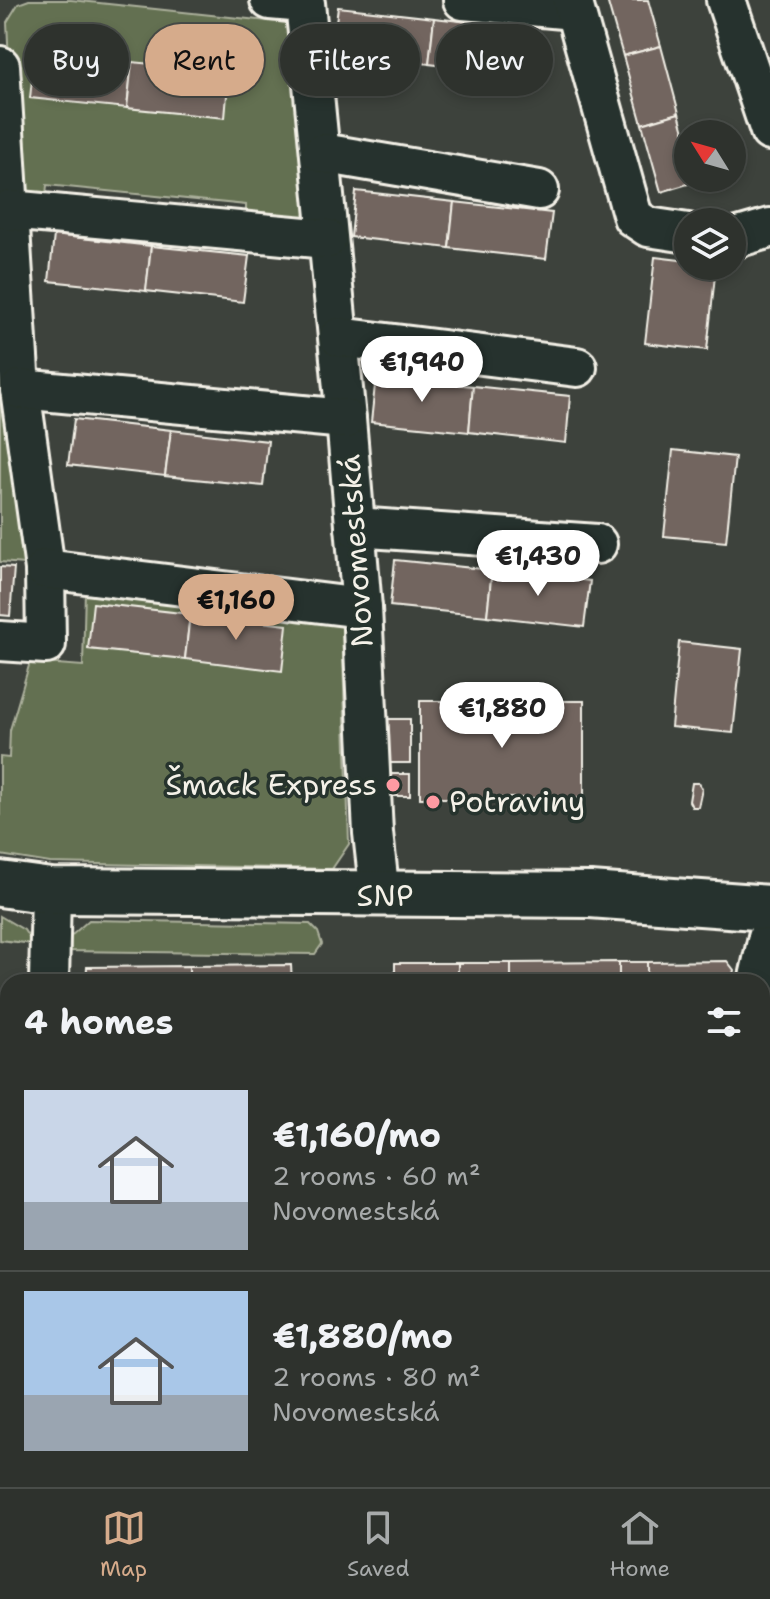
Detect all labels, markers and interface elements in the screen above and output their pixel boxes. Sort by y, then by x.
chip: Buy [24,24,129,96]
chip: Rent [145,24,264,96]
chip: Filters [280,24,420,96]
chip: New [436,24,553,96]
north arrow [674,120,746,192]
map controls [674,120,746,280]
button: layers [674,208,746,280]
pin: €1,940 [357,336,487,404]
text: €1,940 [379,344,465,379]
street label: Novomestská [328,453,383,649]
pin: €1,430 [473,530,603,598]
text: €1,430 [495,538,581,573]
pin: €1,160 [171,574,301,642]
text: €1,160 [196,582,276,617]
pin: €1,880 [437,682,567,750]
text: €1,880 [457,690,547,725]
place label: Šmack Express [165,764,377,805]
marker: Šmack Express [384,776,402,794]
place label: Potraviny [449,781,585,822]
marker: Potraviny [424,793,442,811]
street label: SNP [357,875,413,916]
text: 4 homes [24,999,173,1045]
icon: filters [702,1000,746,1044]
text: €1,160/mo [272,1112,441,1158]
icon: home [88,1122,184,1218]
text: 2 rooms · 60 m² [272,1158,481,1193]
text: Novomestská [272,1193,439,1228]
text: €1,880/mo [272,1313,453,1359]
icon: home [88,1323,184,1419]
text: 2 rooms · 80 m² [272,1359,481,1394]
text: Novomestská [272,1394,439,1429]
tab: Map [100,1506,147,1583]
tab: Saved [347,1506,410,1583]
tab: Home [610,1506,670,1583]

